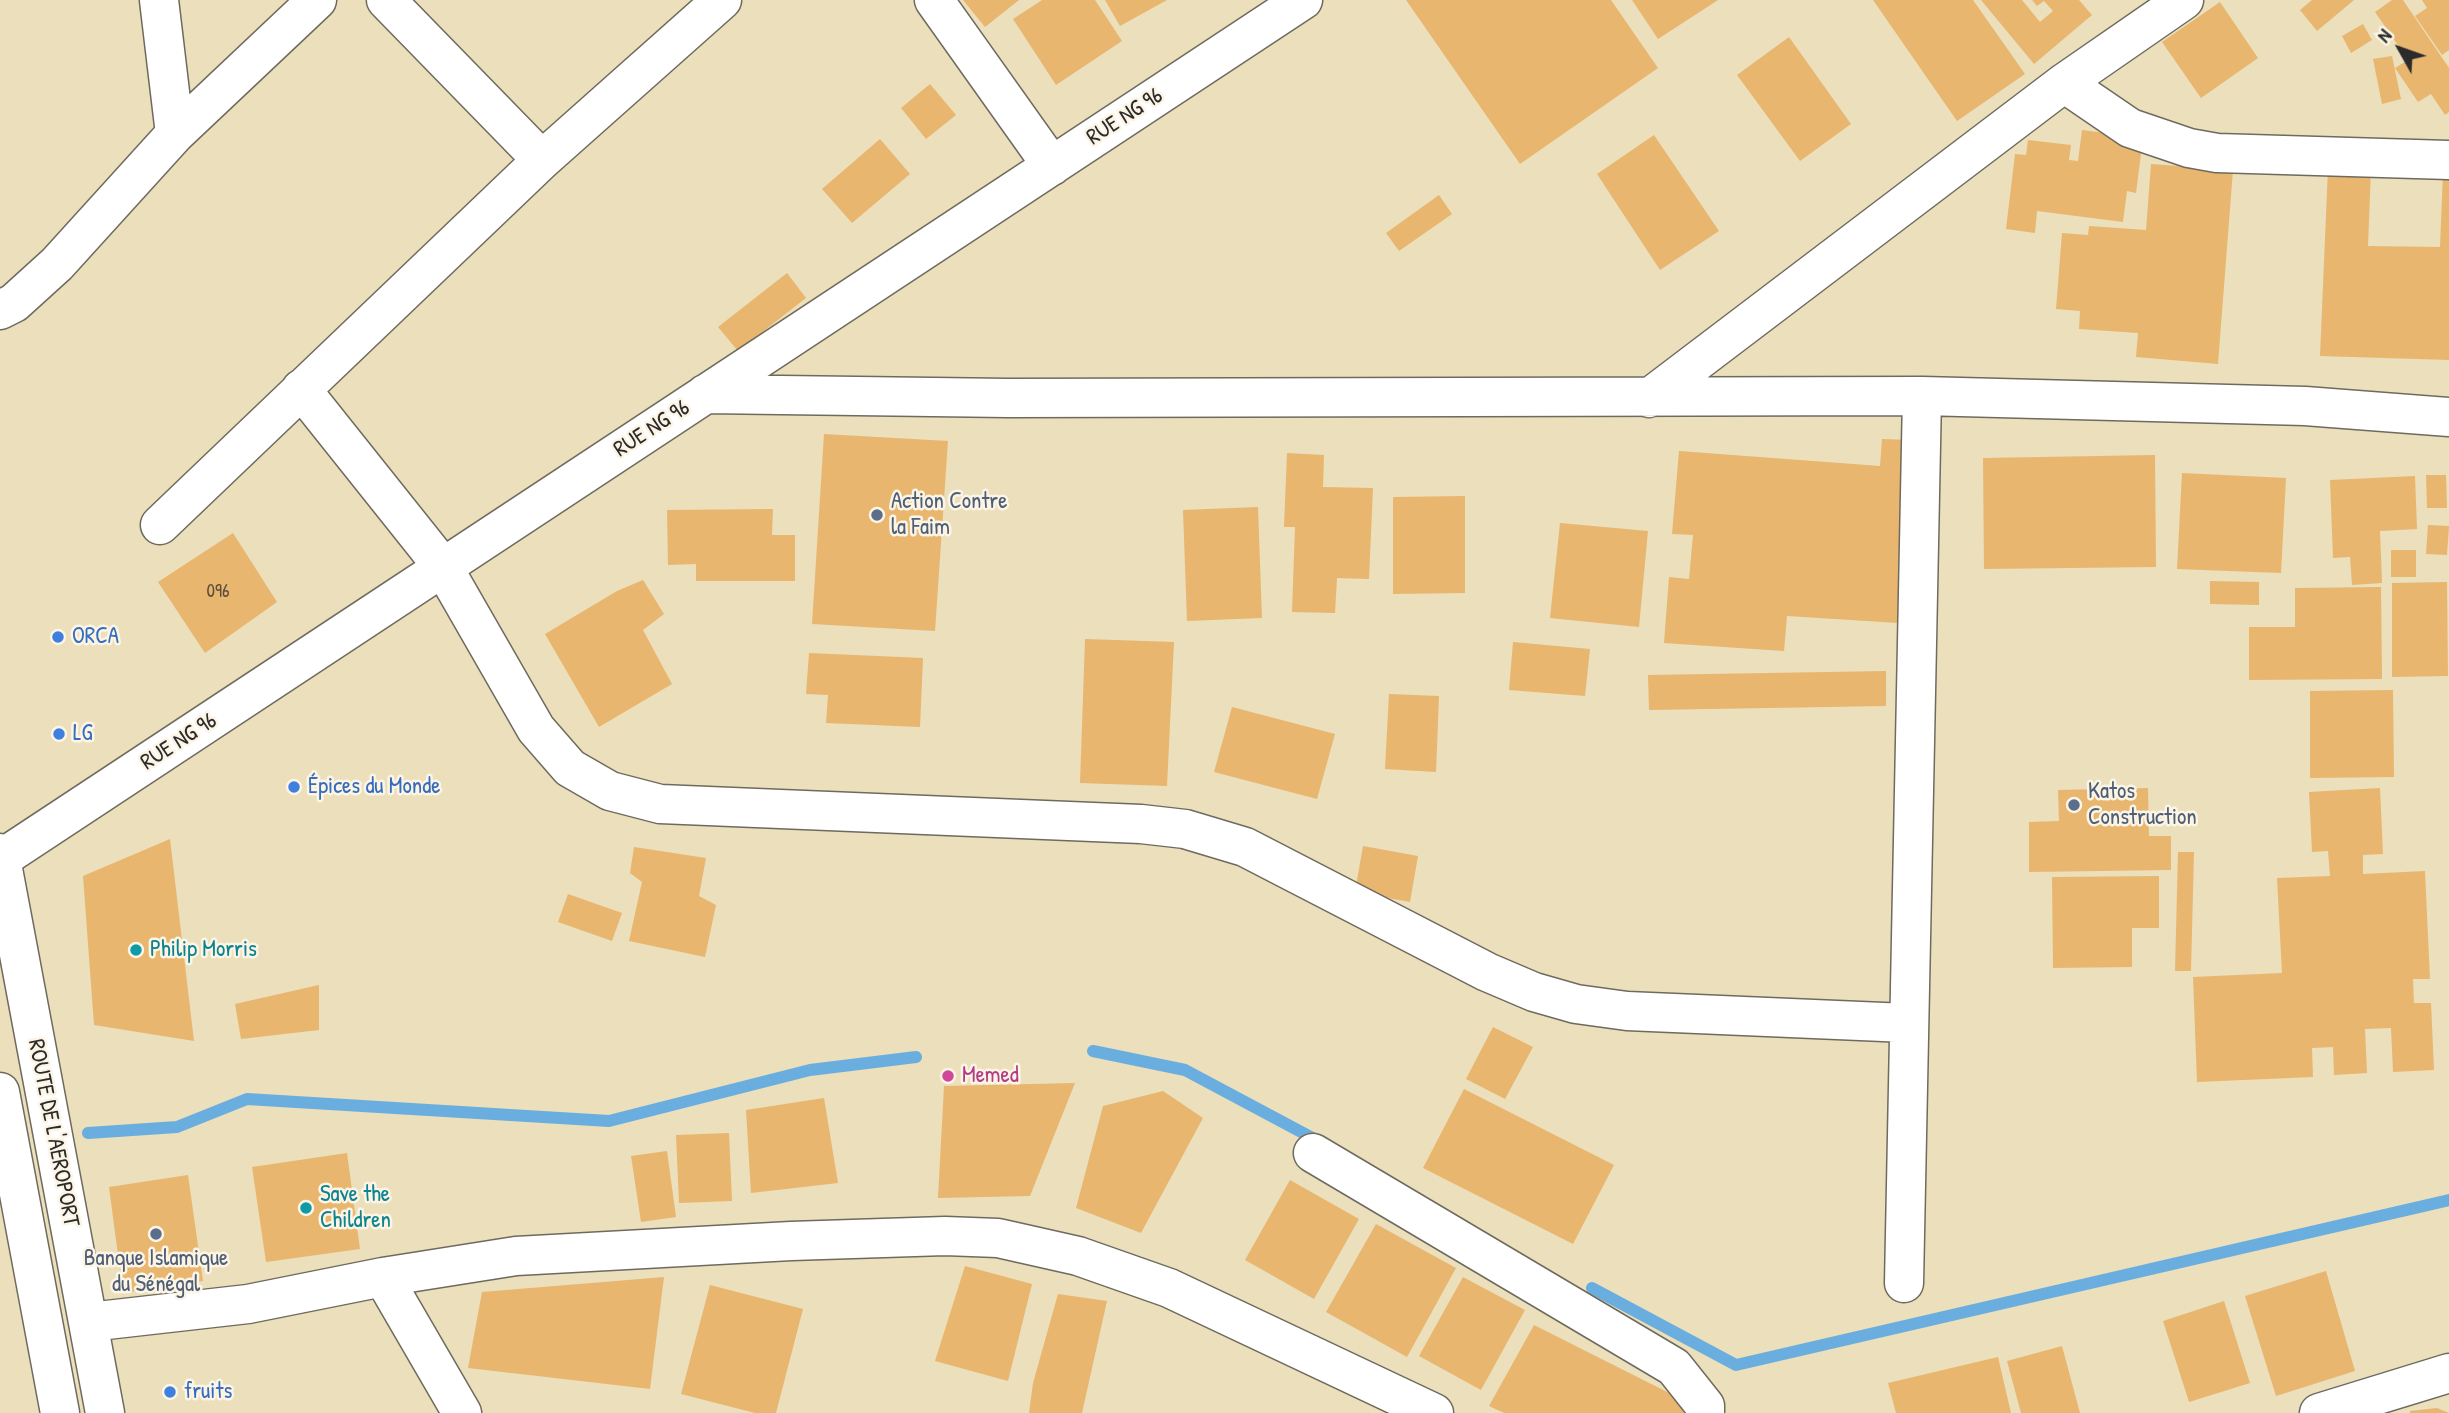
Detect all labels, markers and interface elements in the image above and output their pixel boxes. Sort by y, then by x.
north arrow [2365,14,2435,84]
text: N [2371,23,2397,48]
street label: RUE NG 96 [1082,82,1168,152]
street label: RUE NG 96 [609,394,695,464]
place label: Action Contre la Faim [891,488,1007,542]
marker: Action Contre la Faim [869,507,885,523]
house number: 096 [206,581,230,603]
place label: ORCA [72,623,119,651]
marker: ORCA [50,629,66,645]
street label: RUE NG 96 [136,707,222,777]
place label: LG [73,720,93,748]
marker: LG [51,726,67,742]
place label: Épices du Monde [308,773,440,801]
place label: Katos Construction [2088,778,2197,832]
marker: Épices du Monde [286,779,302,795]
marker: Katos Construction [2066,797,2082,813]
place label: Philip Morris [150,936,257,964]
marker: Philip Morris [128,942,144,958]
street label: ROUTE DE L'AEROPORT [21,1037,85,1229]
place label: Memed [962,1062,1019,1090]
marker: Memed [940,1068,956,1084]
place label: Save the Children [320,1181,391,1235]
marker: Save the Children [298,1200,314,1216]
marker: Banque Islamique du Sénégal [148,1226,164,1242]
place label: Banque Islamique du Sénégal [84,1245,228,1299]
place label: fruits [184,1378,232,1406]
marker: fruits [162,1384,178,1400]

